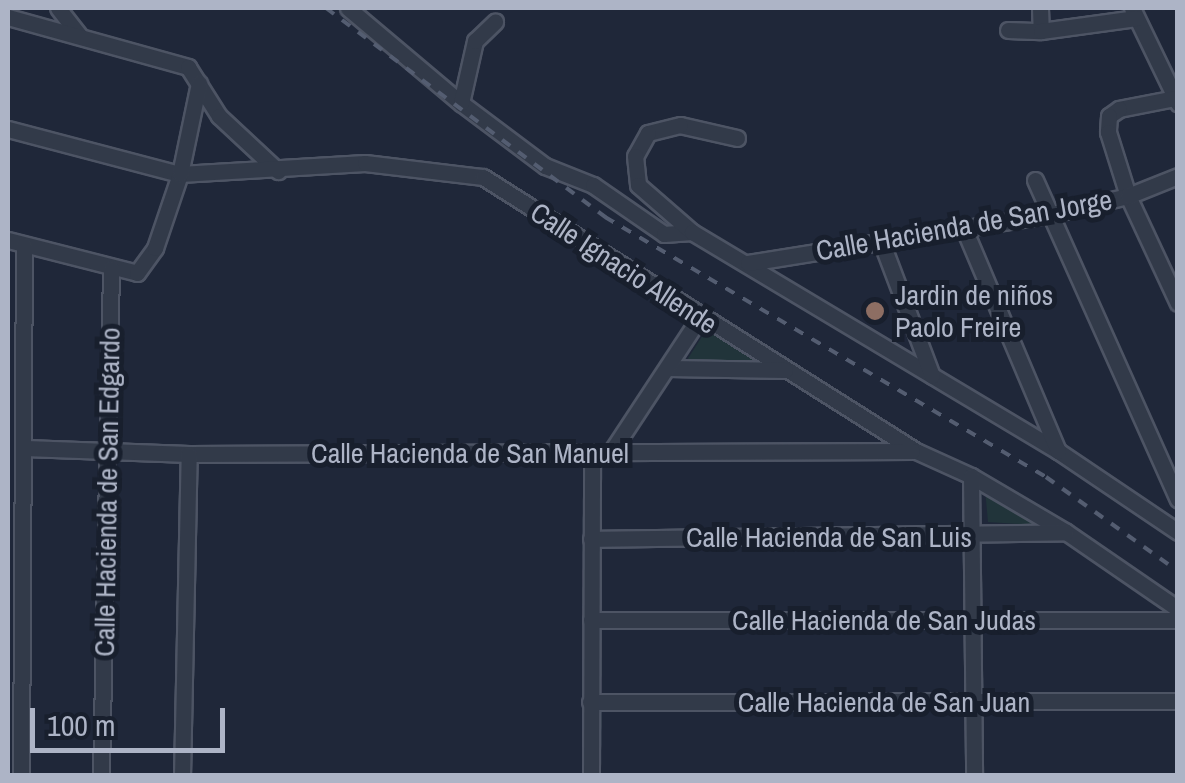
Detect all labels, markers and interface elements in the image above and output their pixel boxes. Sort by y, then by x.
street label: Calle Hacienda de San Jorge [813,182,1115,268]
street label: Calle Ignacio Allende [524,195,724,341]
place label: Jardin de niños Paolo Freire [895,278,1053,344]
marker: Jardin de niños Paolo Freire [864,300,886,322]
street label: Calle Hacienda de San Edgardo [87,327,127,657]
street label: Calle Hacienda de San Manuel [311,436,629,470]
street label: Calle Hacienda de San Luis [686,520,972,554]
street label: Calle Hacienda de San Judas [732,603,1036,637]
street label: Calle Hacienda de San Juan [738,685,1030,719]
scale bar [35,688,230,750]
text: 100 m [47,705,115,745]

